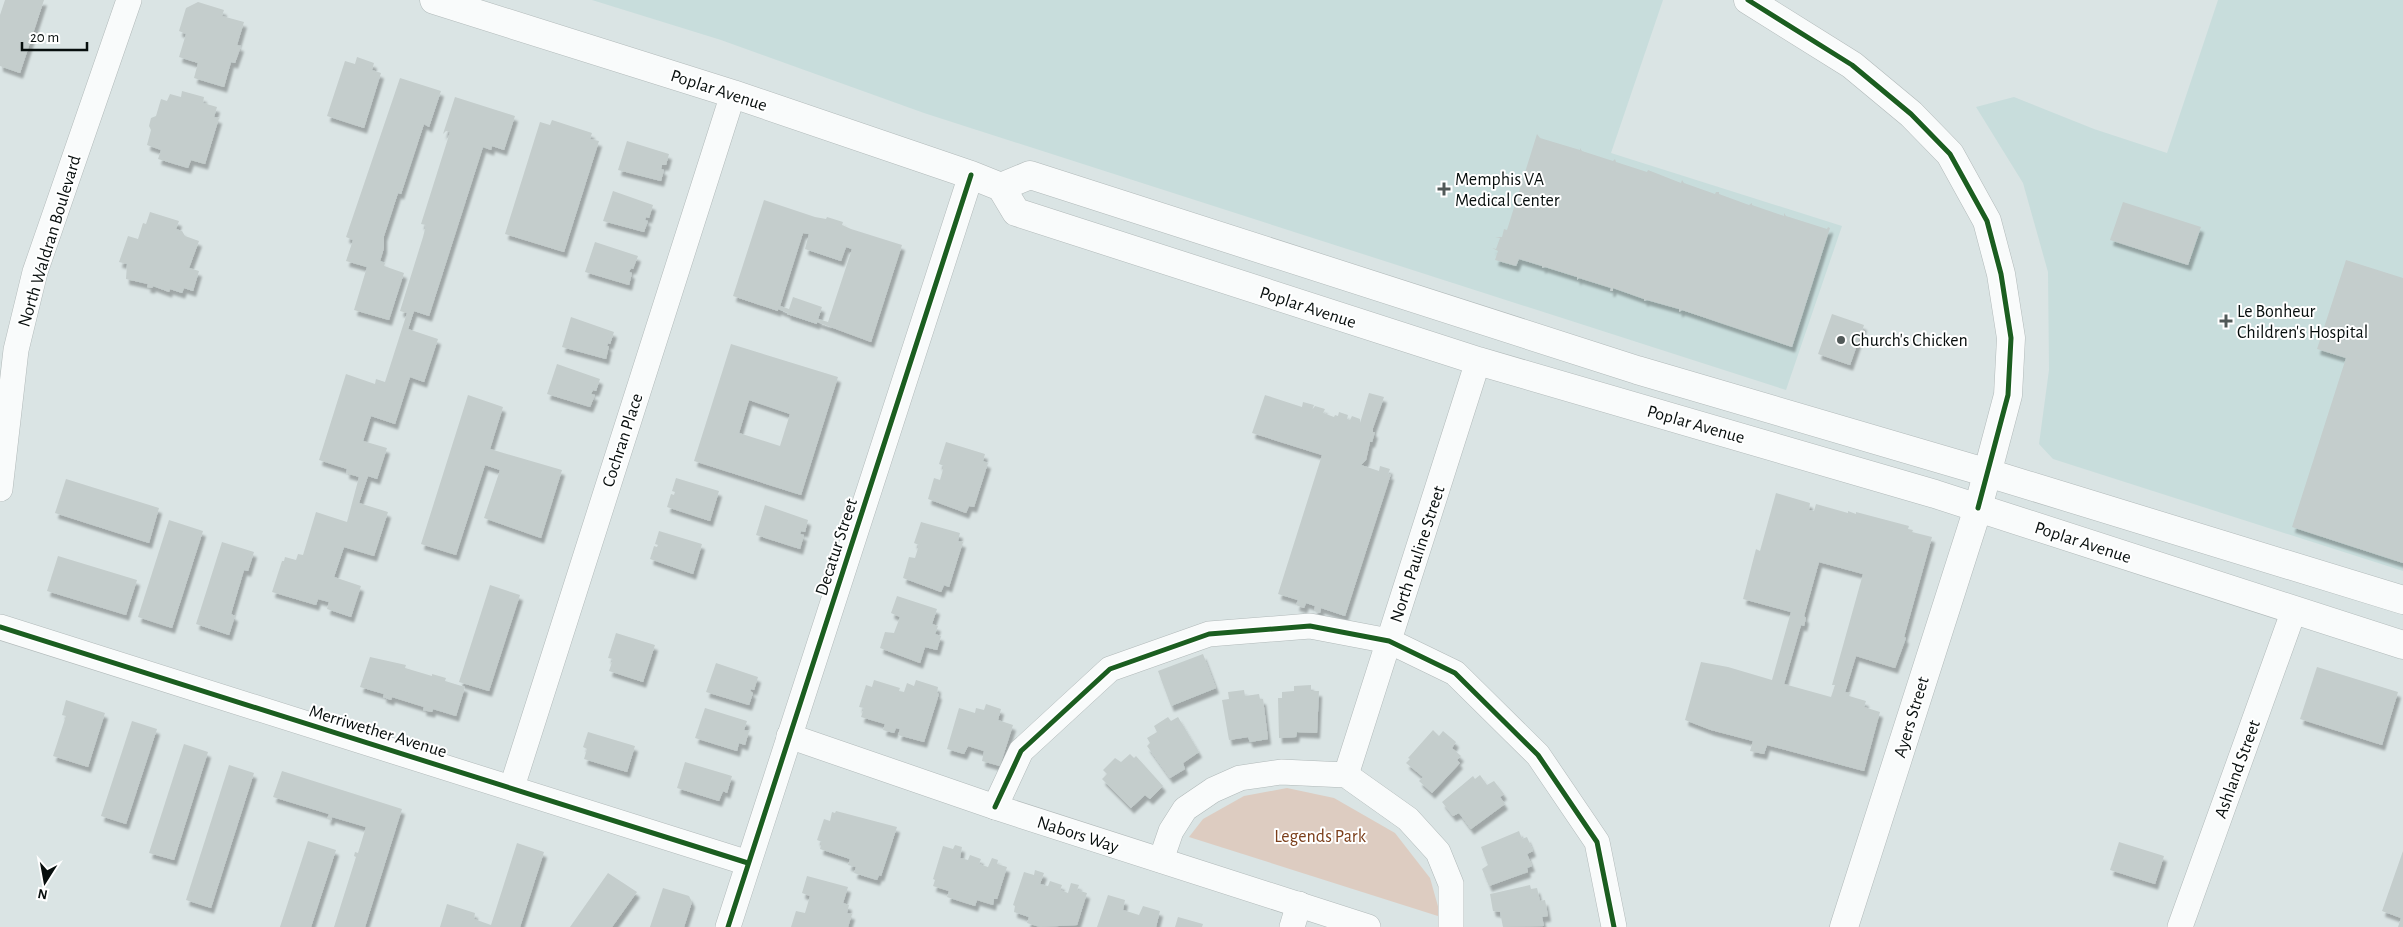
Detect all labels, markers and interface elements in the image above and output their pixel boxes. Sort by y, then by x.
scale bar [22,20,88,52]
text: 20 m [30,30,59,45]
street label: Poplar Avenue [668,67,769,115]
street label: North Waldran Boulevard [15,153,85,329]
place label: Memphis VA Medical Center [1455,171,1560,210]
marker: Memphis VA Medical Center [1437,182,1451,196]
street label: Poplar Avenue [1257,284,1358,332]
place label: Le Bonheur Children's Hospital [2237,303,2368,342]
marker: Le Bonheur Children's Hospital [2219,314,2233,328]
place label: Church's Chicken [1851,332,1968,350]
marker: Church's Chicken [1835,334,1847,346]
street label: Cochran Place [599,391,647,489]
street label: Poplar Avenue [1645,402,1746,447]
street label: North Pauline Street [1387,483,1449,625]
street label: Decatur Street [813,496,861,598]
street label: Poplar Avenue [2032,519,2133,567]
street label: Ayers Street [1891,674,1933,760]
street label: Merriwether Avenue [307,702,449,761]
street label: Ashland Street [2212,718,2264,821]
street label: Nabors Way [1035,813,1121,857]
park label: Legends Park [1274,828,1367,846]
north arrow [20,857,70,907]
text: N [37,886,49,902]

